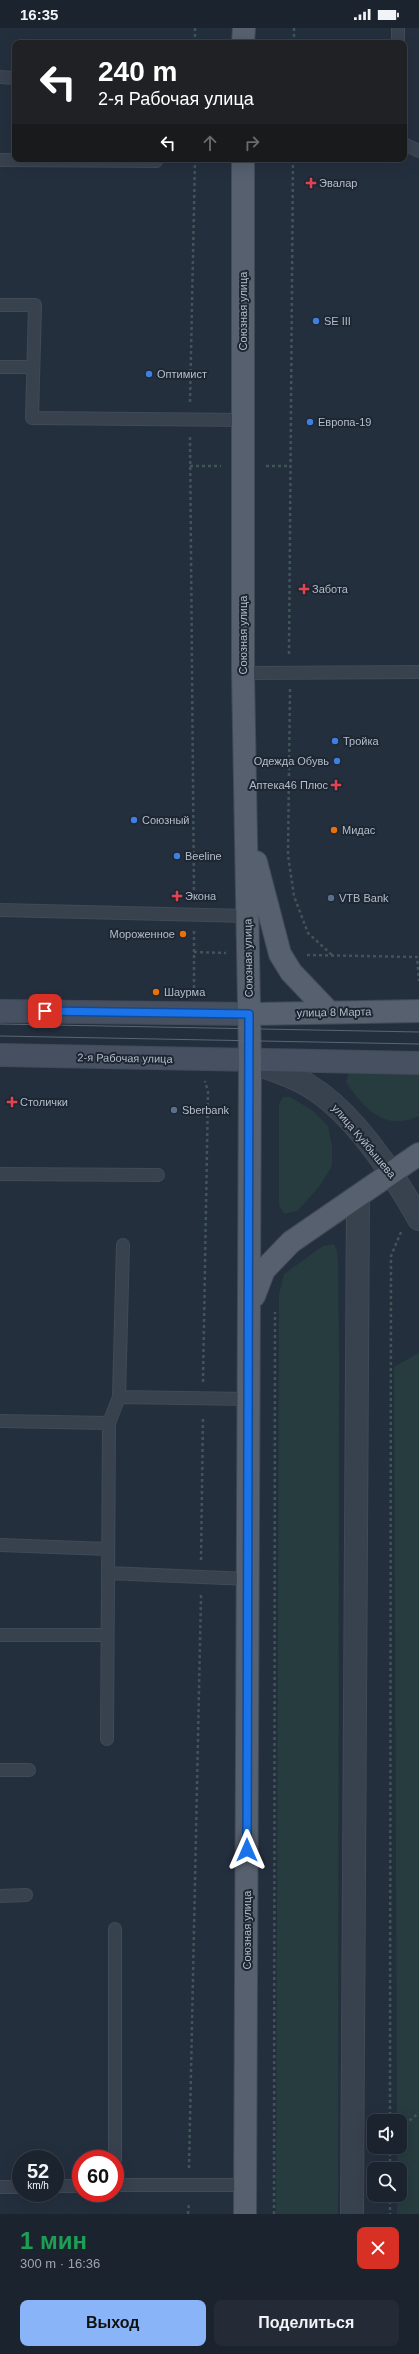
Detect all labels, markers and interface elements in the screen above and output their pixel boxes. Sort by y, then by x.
text: 16:35 [20,6,58,23]
icon: left [32,56,84,108]
text: 240 m [98,56,177,87]
text: 2-я Рабочая улица [98,89,254,109]
icon: left [157,132,179,154]
icon: ahead [199,132,221,154]
icon: right [241,132,263,154]
place label: Эвалар [319,177,357,189]
marker: Эвалар [306,178,316,188]
street label: Союзная улица [237,271,249,350]
place label: SE III [324,315,351,327]
marker: SE III [311,316,321,326]
place label: Оптимист [157,368,207,380]
marker: Оптимист [144,369,154,379]
place label: Европа-19 [318,416,371,428]
marker: Европа-19 [305,417,315,427]
place label: Забота [312,583,349,595]
marker: Забота [299,584,309,594]
street label: Союзная улица [237,595,249,674]
place label: Тройка [343,735,380,747]
marker: Тройка [330,736,340,746]
place label: Одежда Обувь [254,755,329,767]
marker: Одежда Обувь [332,756,342,766]
place label: Аптека46 Плюс [249,779,328,791]
marker: Аптека46 Плюс [331,780,341,790]
place label: Союзный [142,814,189,826]
marker: Союзный [129,815,139,825]
place label: Мидас [342,824,376,836]
marker: Мидас [329,825,339,835]
place label: Beeline [185,850,222,862]
marker: Beeline [172,851,182,861]
place label: Экона [185,890,217,902]
marker: Экона [172,891,182,901]
place label: VTB Bank [339,892,389,904]
marker: VTB Bank [326,893,336,903]
street label: Союзная улица [241,918,255,998]
place label: Мороженное [110,928,175,940]
marker: Мороженное [178,929,188,939]
place label: Шаурма [164,986,206,998]
marker: Шаурма [151,987,161,997]
pin [28,994,62,1028]
icon: arrive [34,1000,56,1022]
street label: улица 8 Марта [297,1005,372,1019]
street label: 2-я Рабочая улица [77,1051,174,1065]
place label: Столички [20,1096,68,1108]
marker: Столички [7,1097,17,1107]
street label: улица Куйбышева [330,1102,399,1181]
place label: Sberbank [182,1104,230,1116]
marker: Sberbank [169,1105,179,1115]
position arrow [226,1829,268,1871]
street label: Союзная улица [241,1890,253,1969]
map controls [367,2114,407,2202]
button: sound [367,2114,407,2154]
speed limit sign: 60 [72,2150,124,2202]
text: 52 [27,2160,49,2182]
button: search [367,2162,407,2202]
text: km/h [27,2180,49,2191]
text: 1 мин [20,2227,87,2254]
button: close [357,2227,399,2269]
text: 300 m · 16:36 [20,2256,100,2271]
button: Выход [20,2300,206,2346]
button: Поделиться [214,2300,399,2346]

